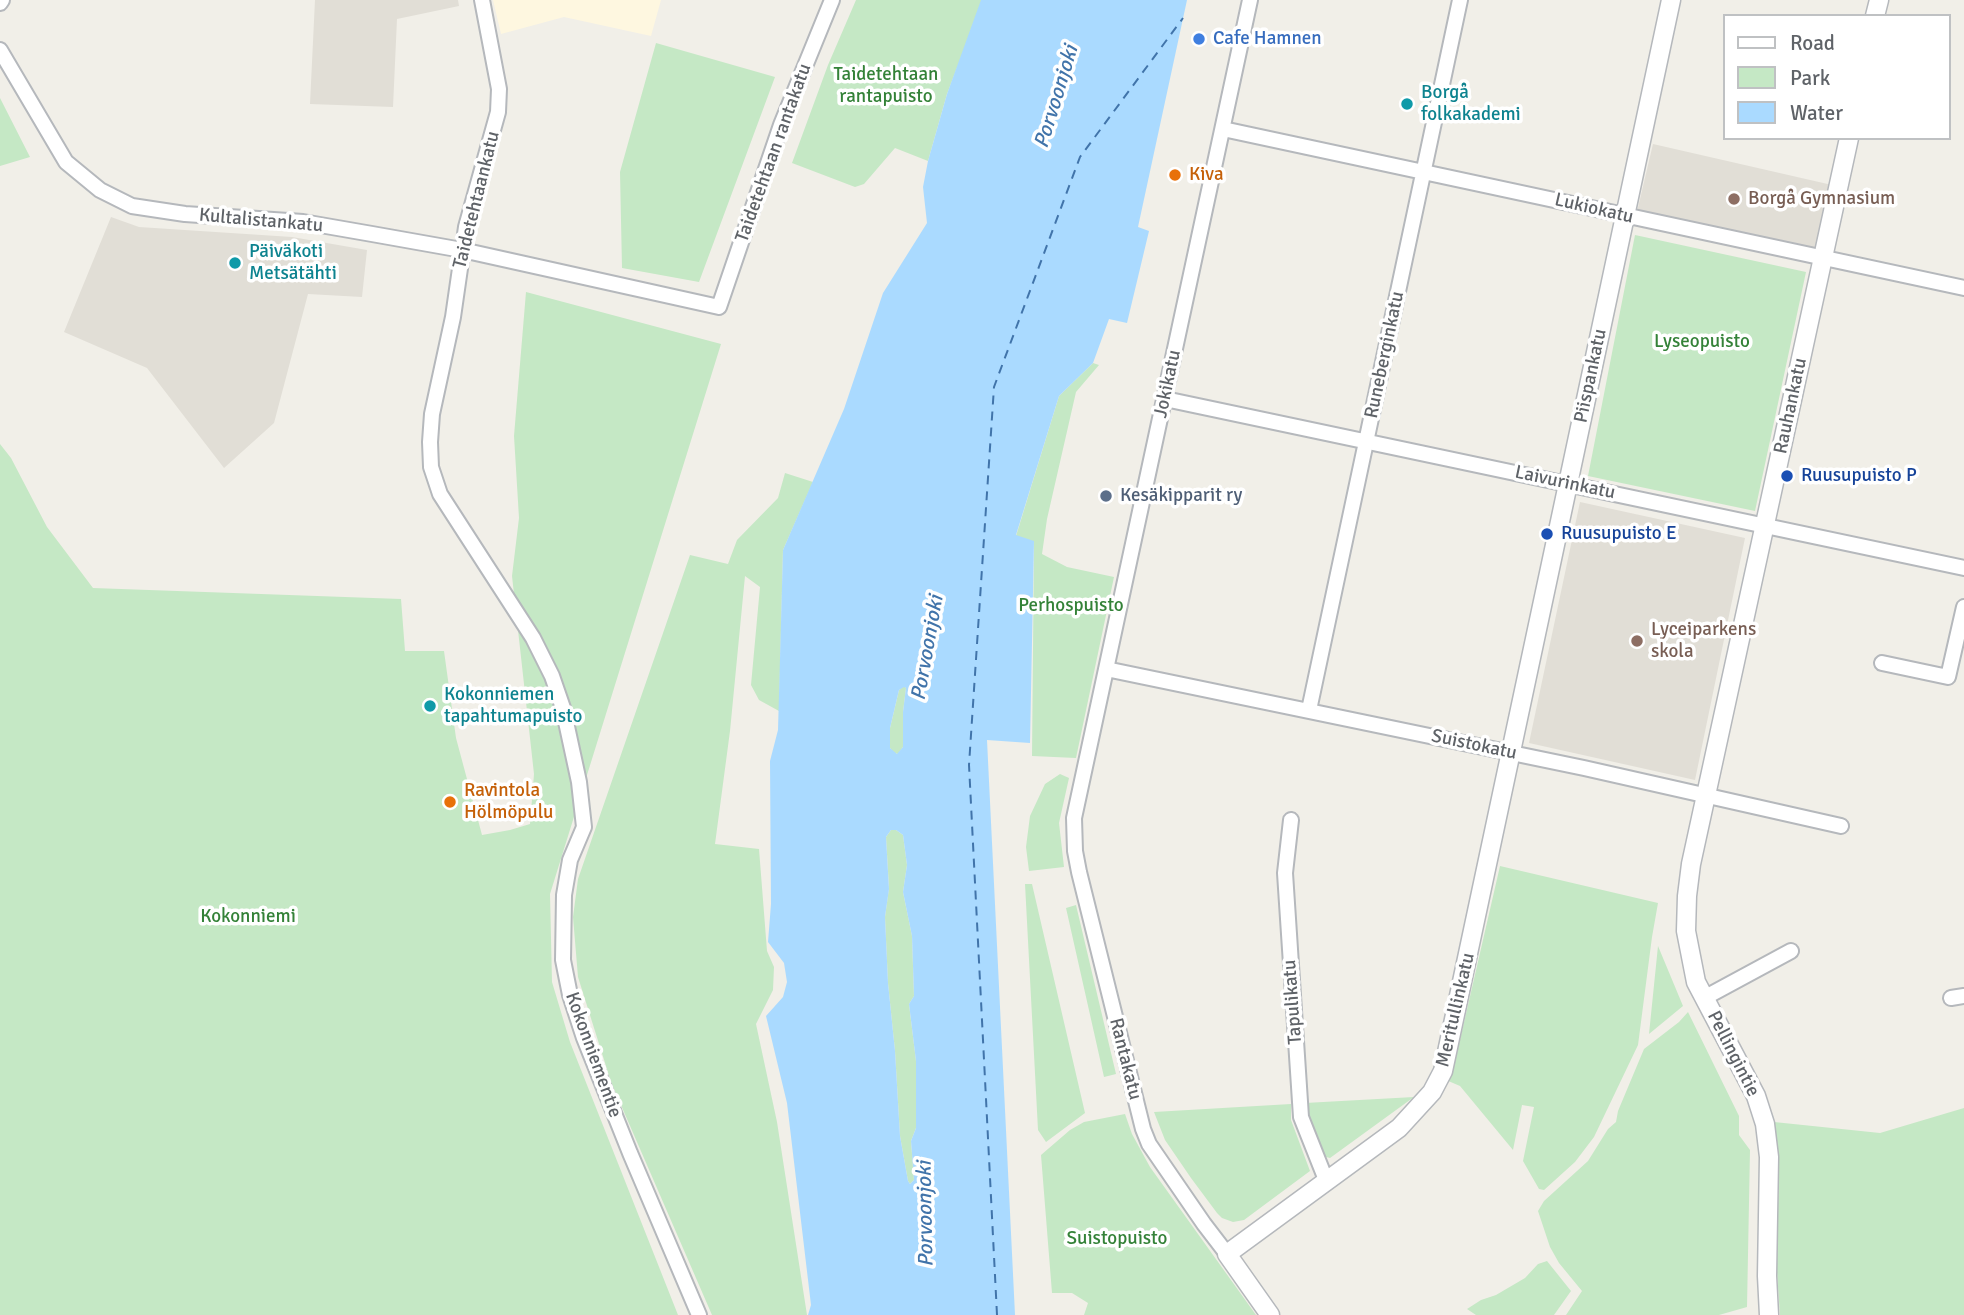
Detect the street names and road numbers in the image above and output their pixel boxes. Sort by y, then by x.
street label: Taidetehtaan rantakatu [731,61,817,245]
street label: Taidetehtaankatu [449,129,505,271]
street label: Lukiokatu [1552,189,1636,229]
street label: Kultalistankatu [198,204,324,238]
street label: Runeberginkatu [1360,289,1410,421]
street label: Piispankatu [1570,327,1612,425]
street label: Jokikatu [1150,348,1186,420]
street label: Rauhankatu [1770,356,1812,456]
street label: Laivurinkatu [1513,461,1617,505]
street label: Suistokatu [1429,725,1519,765]
street label: Meritullinkatu [1432,951,1480,1069]
street label: Tapulikatu [1279,959,1307,1045]
street label: Kokonniementie [560,989,626,1121]
street label: Pellingintie [1702,1007,1764,1101]
street label: Rantakatu [1104,1016,1146,1102]

